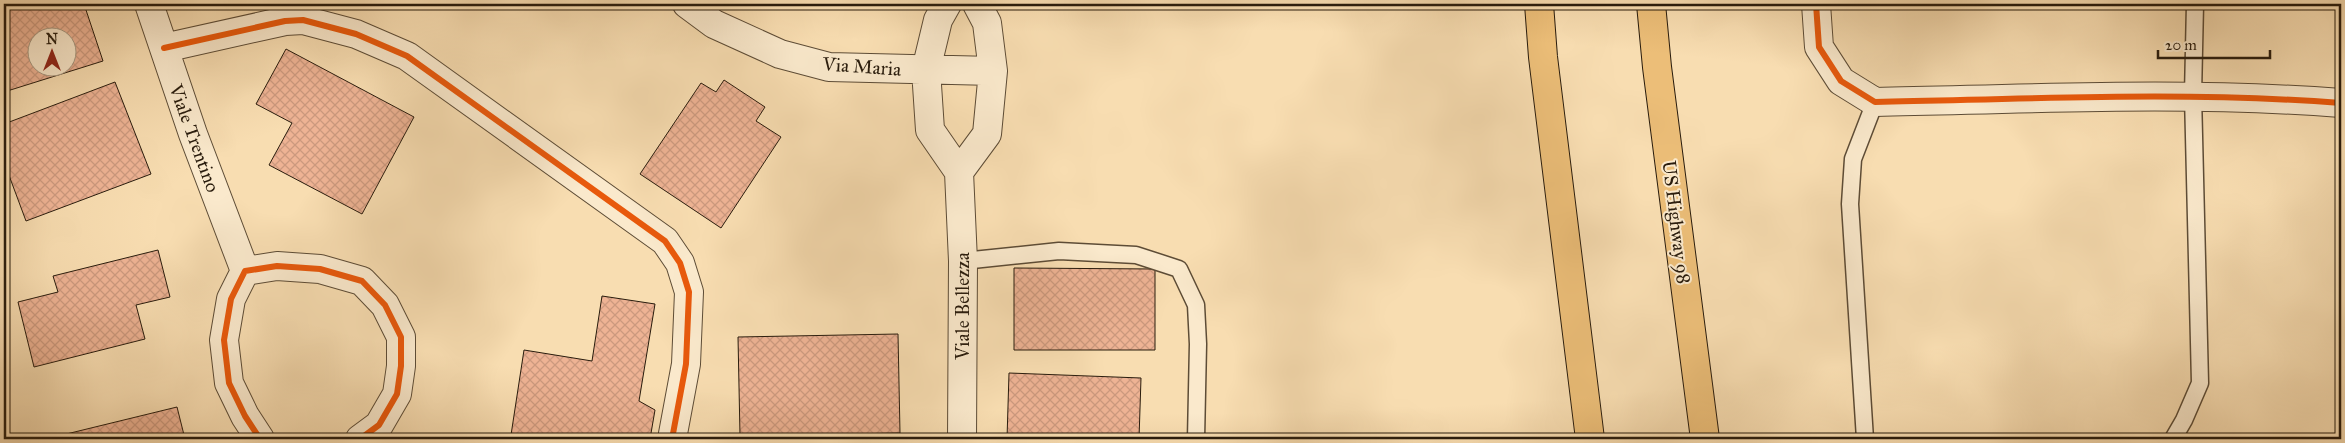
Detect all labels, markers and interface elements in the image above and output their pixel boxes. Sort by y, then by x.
north arrow [28,28,78,78]
scale bar [2158,28,2270,60]
text: N [46,31,58,48]
text: 20 m [2165,36,2197,54]
street label: Via Maria [821,52,903,81]
street label: Viale Trentino [164,80,225,196]
street label: US Highway 98 [1657,159,1695,285]
street label: Viale Bellezza [951,251,974,361]

